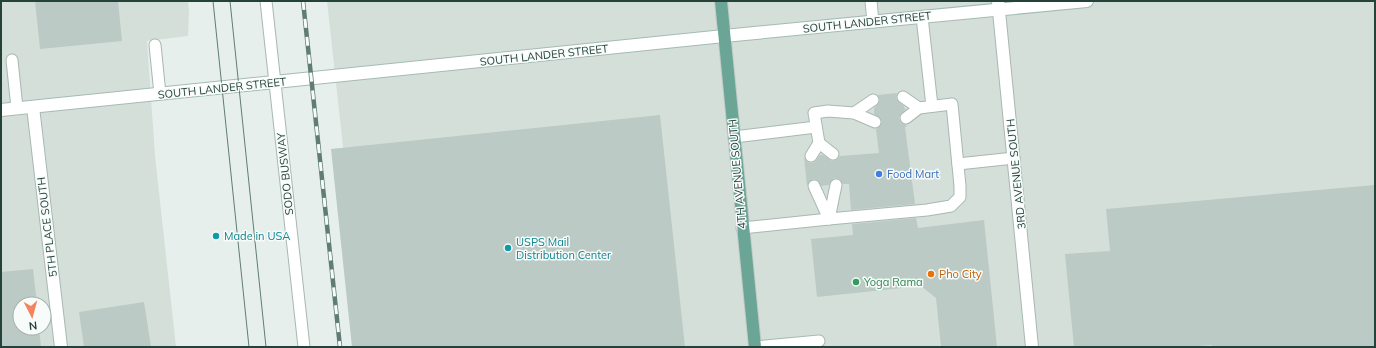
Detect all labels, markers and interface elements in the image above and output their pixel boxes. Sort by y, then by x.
street label: SOUTH LANDER STREET [802,8,932,36]
street label: SOUTH LANDER STREET [479,41,609,69]
street label: SOUTH LANDER STREET [157,74,287,102]
street label: 4TH AVENUE SOUTH [725,118,749,230]
street label: 3RD AVENUE SOUTH [1003,118,1029,230]
street label: SODO BUSWAY [274,132,296,216]
place label: Food Mart [887,167,939,181]
marker: Food Mart [874,169,884,179]
street label: 5TH PLACE SOUTH [34,176,60,278]
place label: Made in USA [224,229,290,243]
marker: Made in USA [211,231,221,241]
place label: USPS Mail Distribution Center [516,235,611,262]
marker: USPS Mail Distribution Center [503,243,513,253]
place label: Pho City [939,267,982,281]
marker: Pho City [926,269,936,279]
place label: Yoga Rama [863,275,923,289]
marker: Yoga Rama [851,277,861,287]
north arrow [12,296,52,336]
text: N [28,319,38,333]

